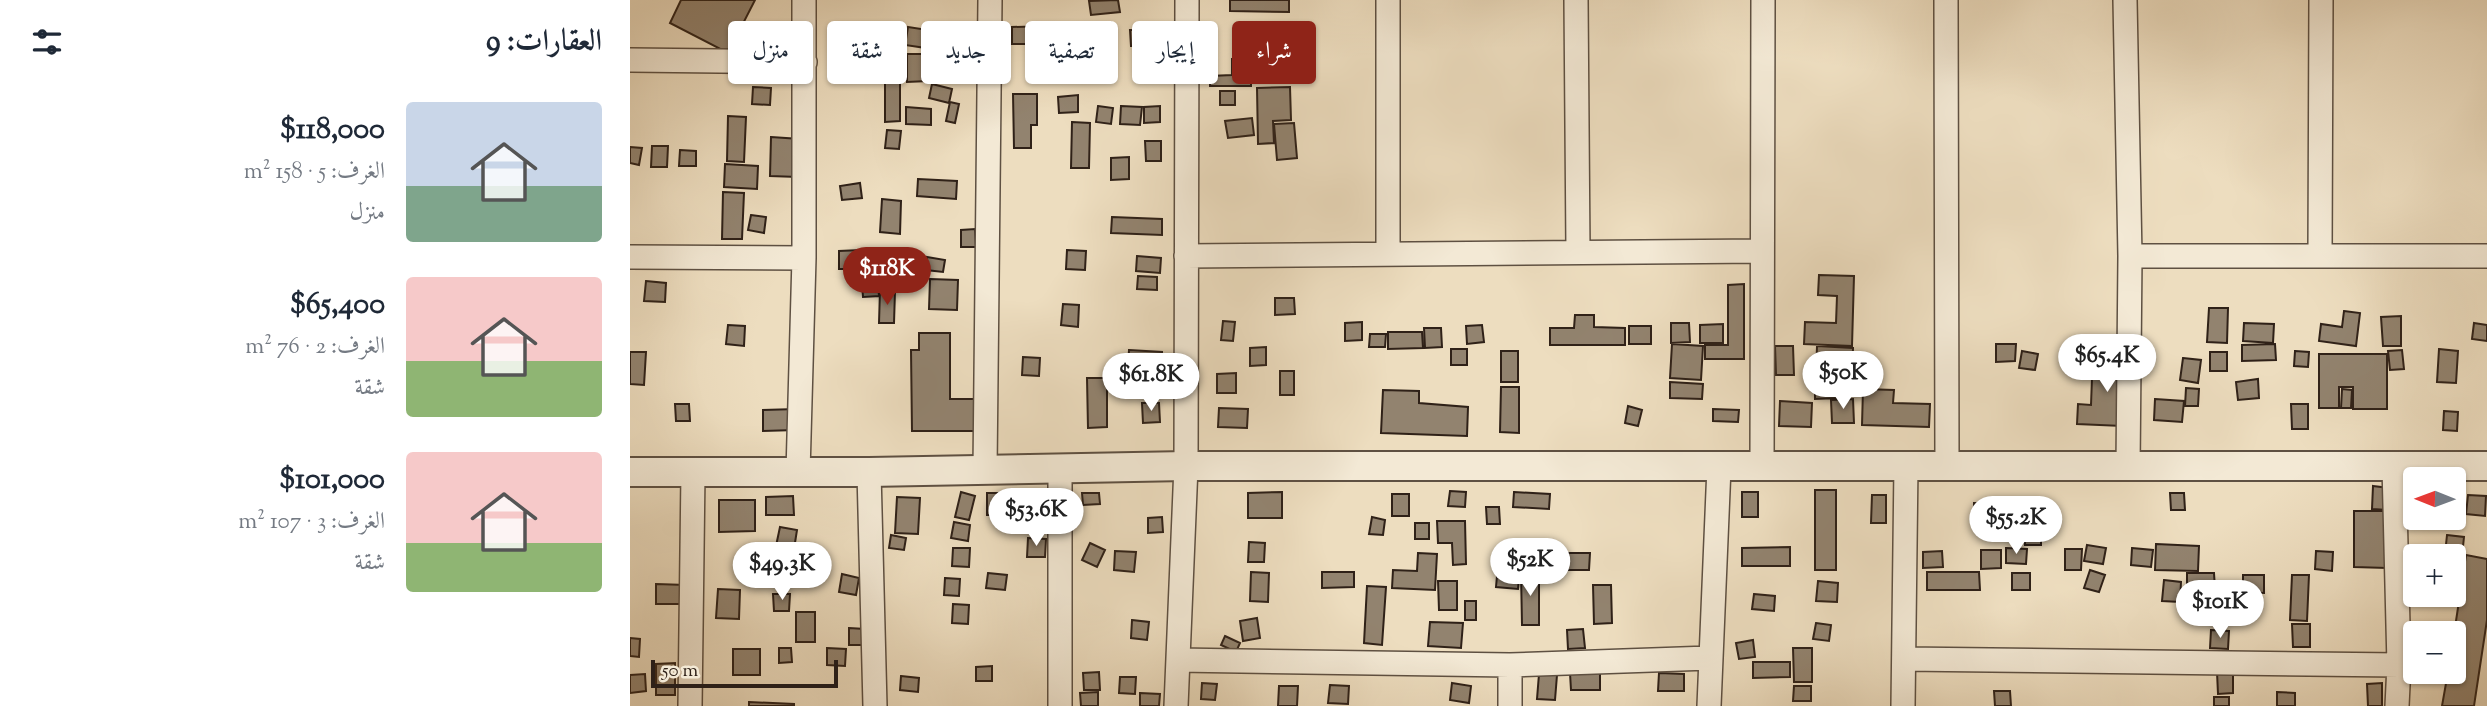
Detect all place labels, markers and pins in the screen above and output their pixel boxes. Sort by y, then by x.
pin: $118K [838,247,936,307]
pin: $65.4K [2050,334,2164,394]
pin: $50K [1802,352,1884,411]
pin: $61.8K [1094,354,1208,413]
pin: $53.6K [979,489,1093,548]
pin: $55.2K [1959,496,2073,556]
pin: $52K [1489,538,1571,598]
pin: $49.3K [725,542,839,602]
pin: $101K [2171,580,2269,640]

